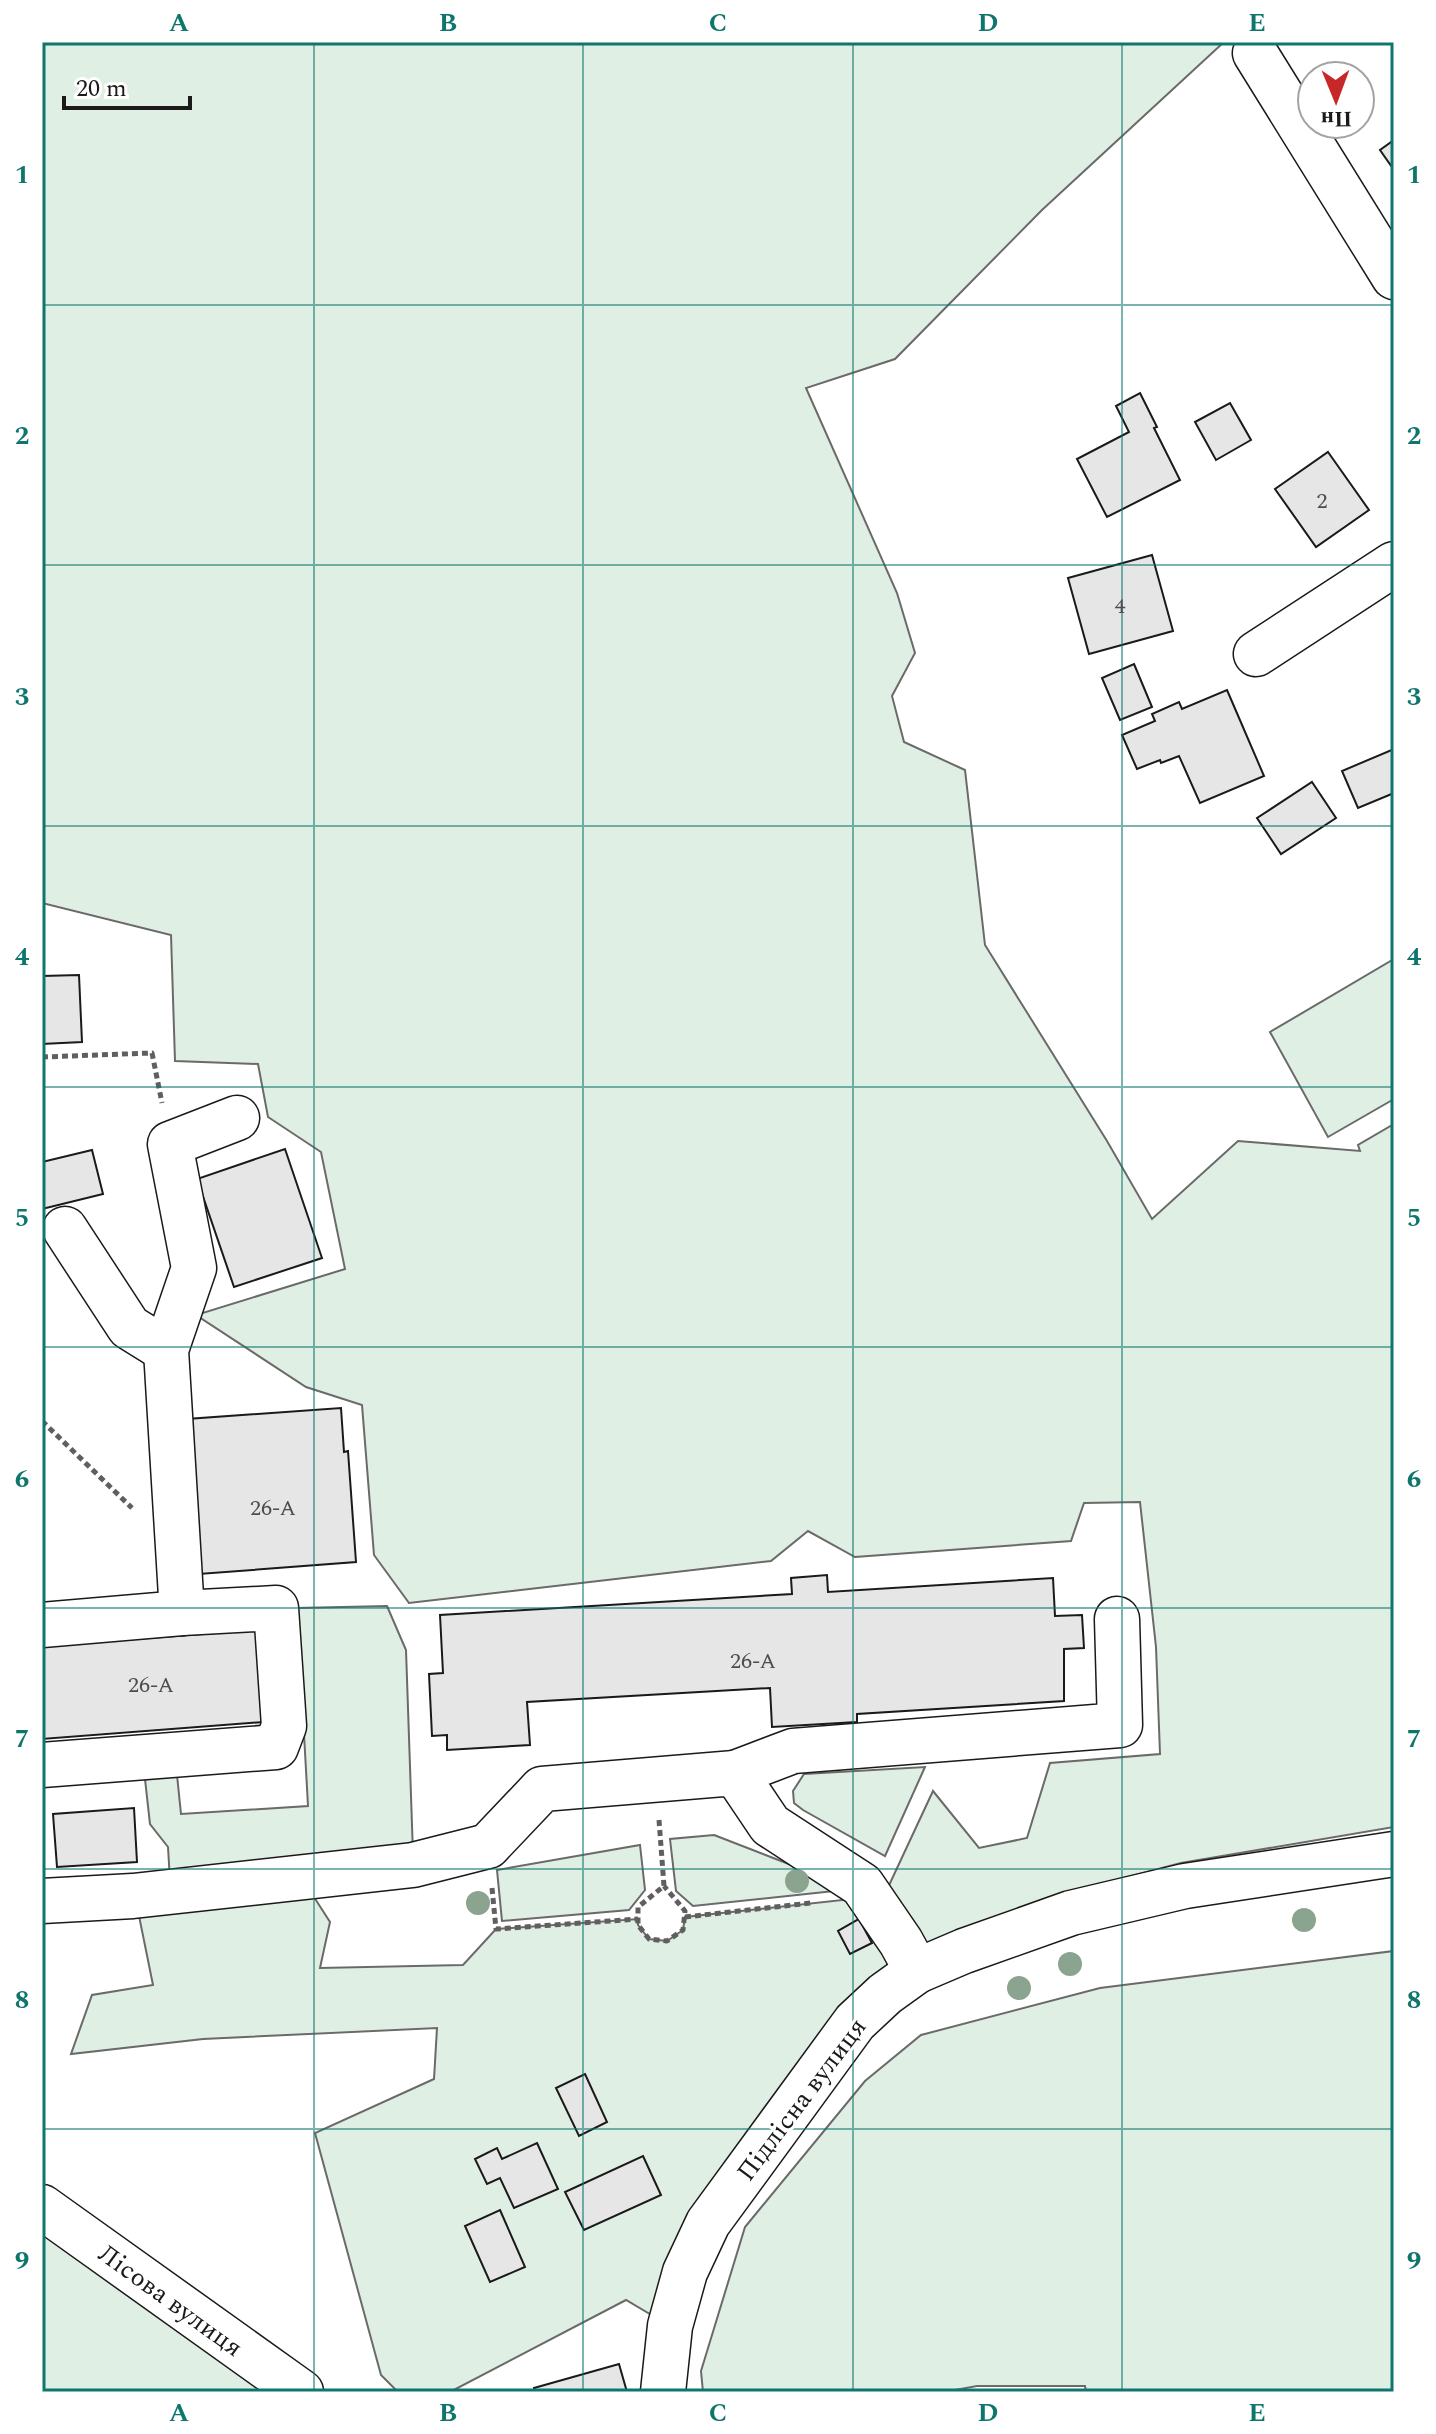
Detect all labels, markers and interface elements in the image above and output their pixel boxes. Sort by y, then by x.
text: A [169,3,189,43]
text: B [439,3,457,43]
text: C [709,3,727,43]
text: D [978,3,998,43]
text: E [1248,3,1266,43]
scale bar [64,60,190,110]
north arrow [1296,60,1376,140]
text: 20 m [76,71,127,107]
text: Пн [1320,102,1352,135]
text: 1 [15,155,29,195]
text: 1 [1407,155,1421,195]
text: 2 [15,416,29,456]
text: 2 [1407,416,1421,456]
house number: 2 [1316,485,1328,518]
house number: 4 [1114,590,1126,623]
text: 3 [15,677,29,717]
text: 3 [1407,677,1421,717]
text: 4 [15,937,30,977]
text: 4 [1407,937,1422,977]
text: 5 [15,1198,29,1238]
text: 5 [1407,1198,1421,1238]
text: 6 [15,1459,29,1499]
text: 6 [1407,1459,1421,1499]
house number: 26-А [250,1492,296,1525]
house number: 26-А [730,1645,776,1678]
house number: 26-А [128,1669,174,1702]
text: 7 [15,1719,29,1759]
text: 7 [1407,1719,1421,1759]
text: 8 [15,1980,29,2020]
text: 8 [1407,1980,1421,2020]
street label: Підлісна вулиця [727,2009,877,2190]
street label: Лісова вулиця [90,2234,251,2367]
text: 9 [15,2241,29,2281]
text: 9 [1407,2241,1421,2281]
text: A [169,2393,189,2433]
text: B [439,2393,457,2433]
text: C [709,2393,727,2433]
text: D [978,2393,998,2433]
text: E [1248,2393,1266,2433]

